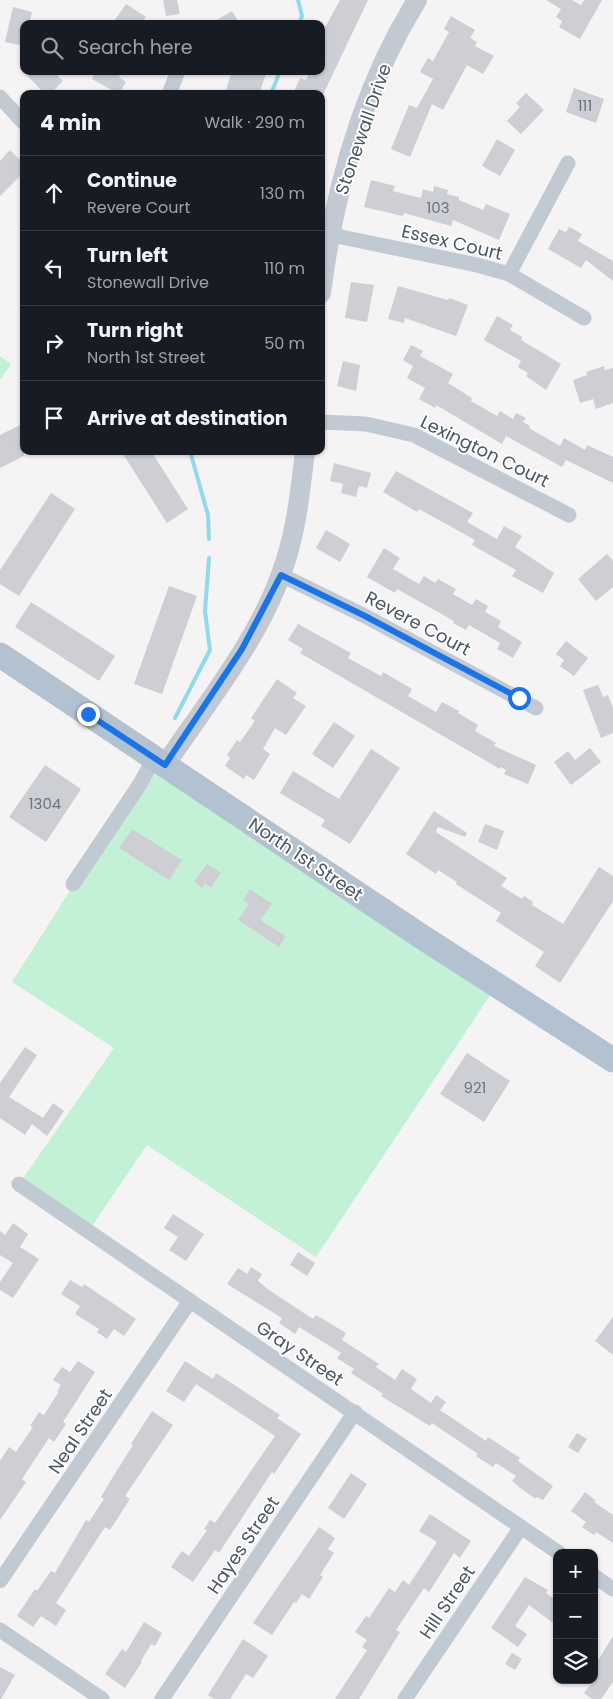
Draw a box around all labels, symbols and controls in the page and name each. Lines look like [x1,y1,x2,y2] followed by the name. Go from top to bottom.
[20,20,325,75] search box
[38,34,66,62] icon: search
[78,34,192,61] text: Search here
[329,60,397,198] street label: Stonewall Drive
[578,95,592,116] house number: 111
[40,108,101,137] text: 4 min
[204,111,305,134] text: Walk · 290 m
[87,167,177,194] text: Continue
[40,179,68,207] icon: ahead
[260,182,305,205] text: 130 m
[87,196,190,219] text: Revere Court
[426,197,450,218] house number: 103
[399,218,505,266] street label: Essex Court
[87,242,168,269] text: Turn left
[40,254,68,282] icon: left
[264,257,305,280] text: 110 m
[87,271,209,294] text: Stonewall Drive
[87,317,183,344] text: Turn right
[40,329,68,357] icon: right
[264,332,305,355] text: 50 m
[87,346,205,369] text: North 1st Street
[40,404,68,432] icon: arrive
[87,405,288,432] text: Arrive at destination
[416,409,554,493] street label: Lexington Court
[361,585,475,661] street label: Revere Court
[508,687,531,710] route start
[77,703,100,726] route end
[29,793,61,814] house number: 1304
[244,811,368,907] street label: North 1st Street
[464,1077,486,1098] house number: 921
[251,1315,349,1391] street label: Gray Street
[42,1383,118,1479] street label: Neal Street
[201,1491,285,1599] street label: Hayes Street
[553,1549,598,1684] map controls
[553,1549,598,1594] button: +
[413,1561,481,1643] street label: Hill Street
[553,1594,598,1639] button: −
[553,1639,598,1684] button: layers

